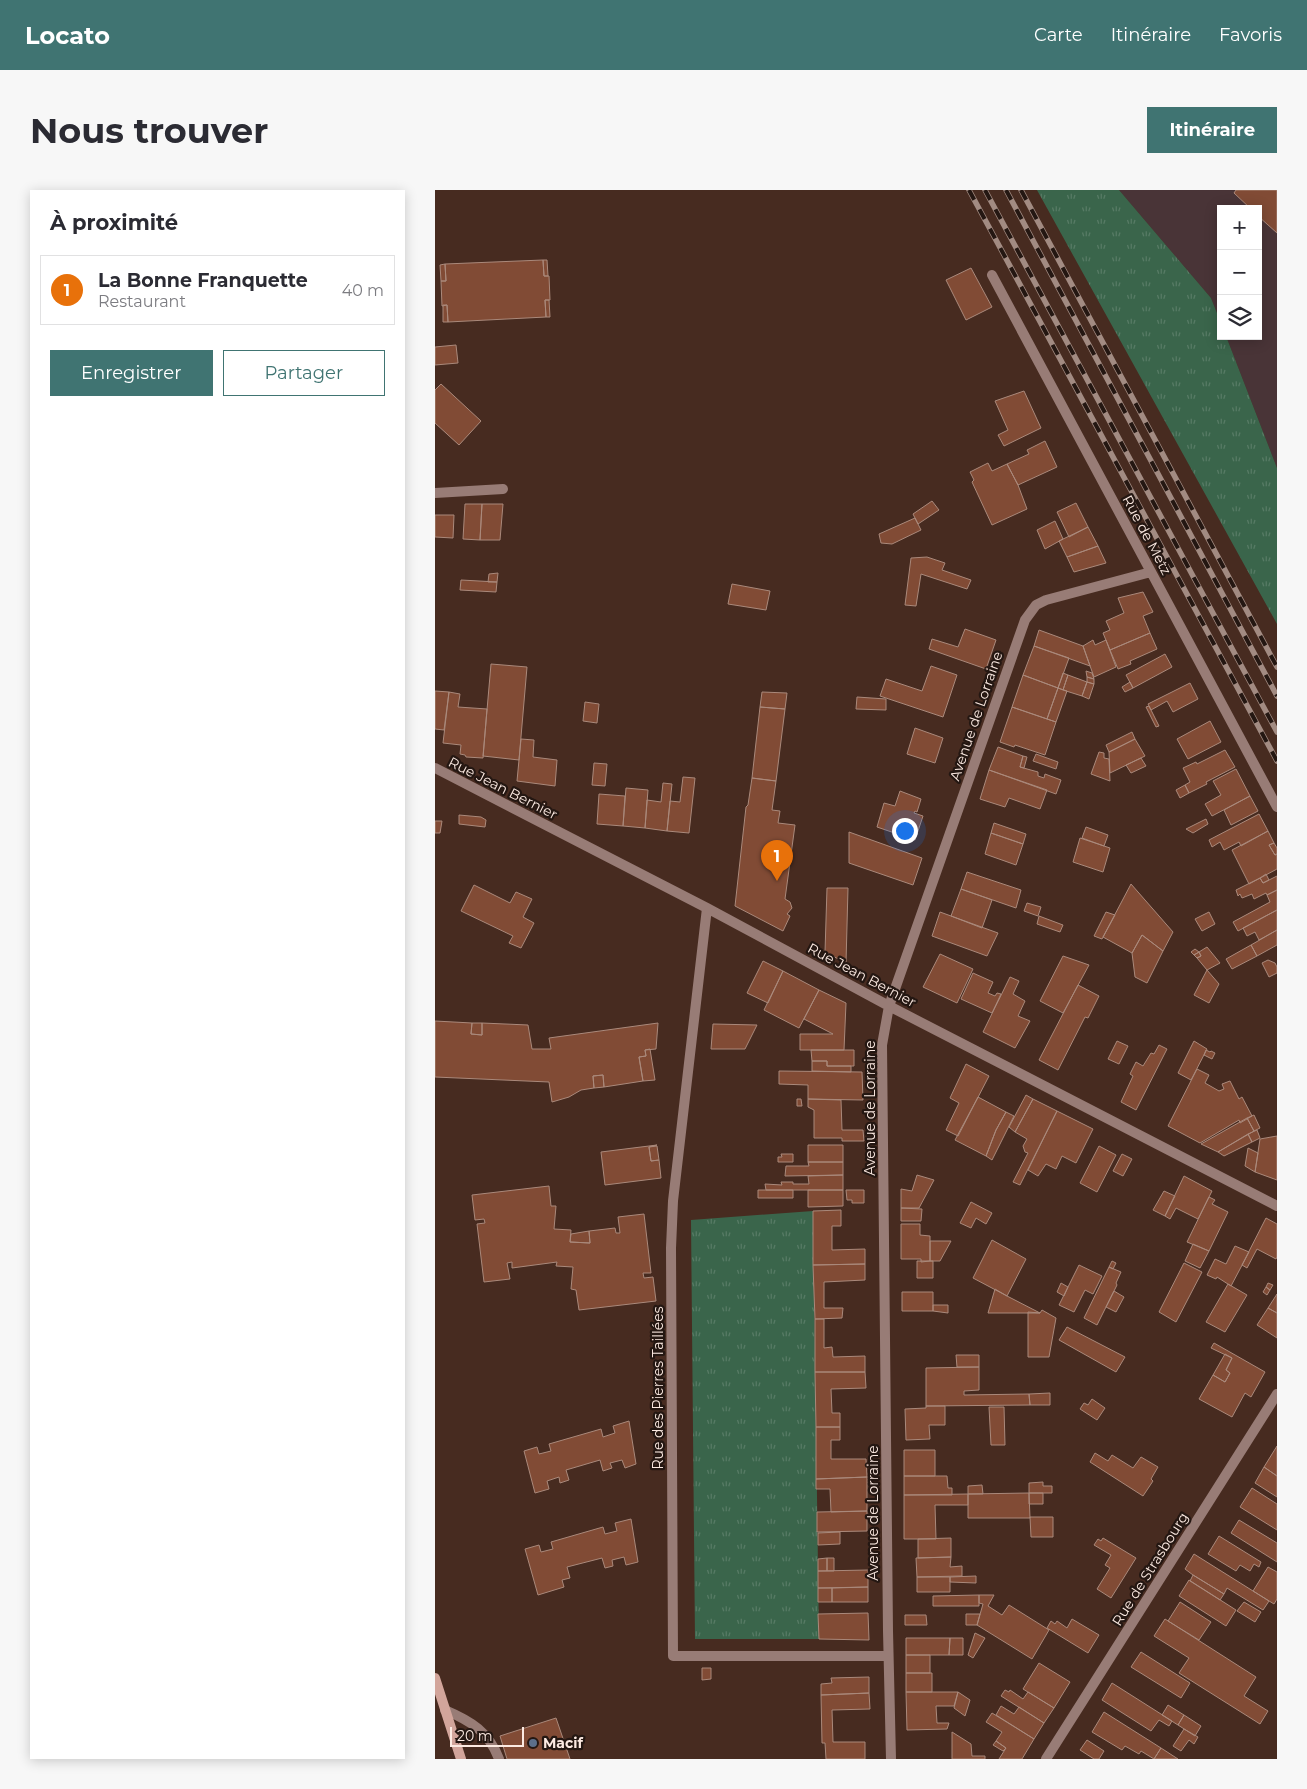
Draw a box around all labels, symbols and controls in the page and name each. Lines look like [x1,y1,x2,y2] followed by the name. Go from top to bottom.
[25,21,110,50] text: Locato
[1034,24,1083,46] text: Carte
[1111,24,1191,46] text: Itinéraire
[1219,24,1282,46] text: Favoris
[1147,107,1277,153] button: Itinéraire
[30,109,268,152] text: Nous trouver
[1217,205,1262,340] map controls
[1217,205,1262,250] button: +
[50,210,178,235] text: À proximité
[1217,250,1262,295] button: −
[98,269,308,292] text: La Bonne Franquette
[64,281,70,300] text: 1
[342,281,384,300] text: 40 m
[98,292,186,311] text: Restaurant
[1217,295,1262,340] button: layers
[50,350,213,396] button: Enregistrer
[223,350,385,396] button: Partager
[1118,492,1176,578] street label: Rue de Metz
[945,649,1007,783] street label: Avenue de Lorraine
[445,753,561,823] street label: Rue Jean Bernier
[892,818,918,844] your location
[761,840,793,881] pin: 1
[805,939,920,1011] street label: Rue Jean Bernier
[861,1040,879,1176] street label: Avenue de Lorraine
[649,1306,667,1470] street label: Rue des Pierres Taillées
[864,1445,882,1581] street label: Avenue de Lorraine
[1108,1509,1192,1629] street label: Rue de Strasbourg
[450,1724,524,1747] scale bar
[457,1727,493,1745] text: 20 m
[543,1734,584,1752] place label: Macif
[527,1737,539,1749] marker: Macif

